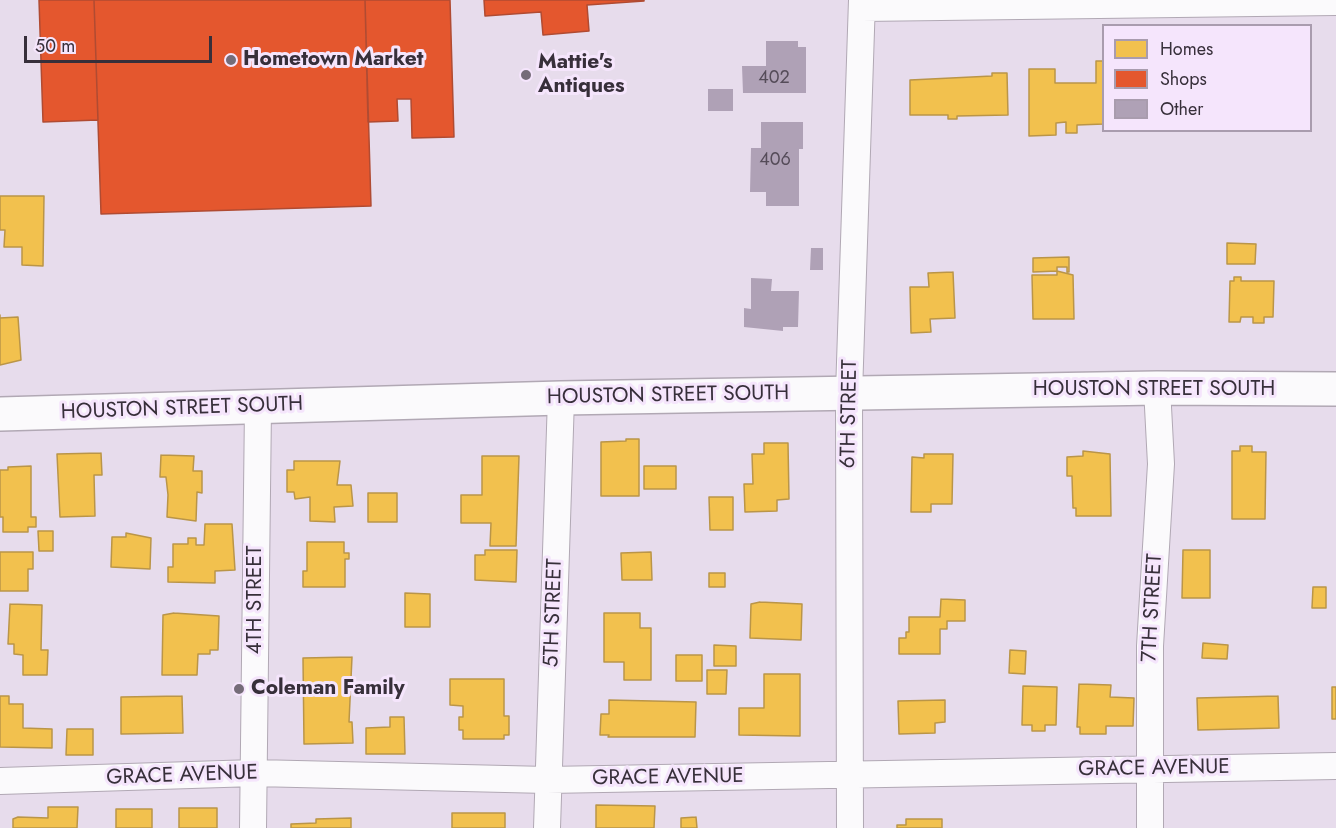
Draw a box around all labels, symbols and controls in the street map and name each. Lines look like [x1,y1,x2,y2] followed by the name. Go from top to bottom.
[27,24,214,62] scale bar
[1102,24,1312,132] legend
[35,33,75,59] text: 50 m
[1160,36,1213,62] text: Homes
[243,47,423,73] place label: Hometown Market
[538,50,625,100] place label: Mattie's Antiques
[224,53,238,67] marker: Hometown Market
[1160,66,1207,92] text: Shops
[519,68,533,82] marker: Mattie's Antiques
[758,68,790,90] house number: 402
[1160,96,1203,122] text: Other
[759,150,791,172] house number: 406
[836,359,864,469] street label: 6TH STREET
[1033,377,1275,403] street label: HOUSTON STREET SOUTH
[547,381,789,411] street label: HOUSTON STREET SOUTH
[60,392,304,426] street label: HOUSTON STREET SOUTH
[243,545,269,655] street label: 4TH STREET
[1138,553,1168,663] street label: 7TH STREET
[540,558,568,668] street label: 5TH STREET
[251,676,405,702] place label: Coleman Family
[232,682,246,696] marker: Coleman Family
[1078,755,1230,783] street label: GRACE AVENUE
[106,761,258,791] street label: GRACE AVENUE
[592,764,744,792] street label: GRACE AVENUE

